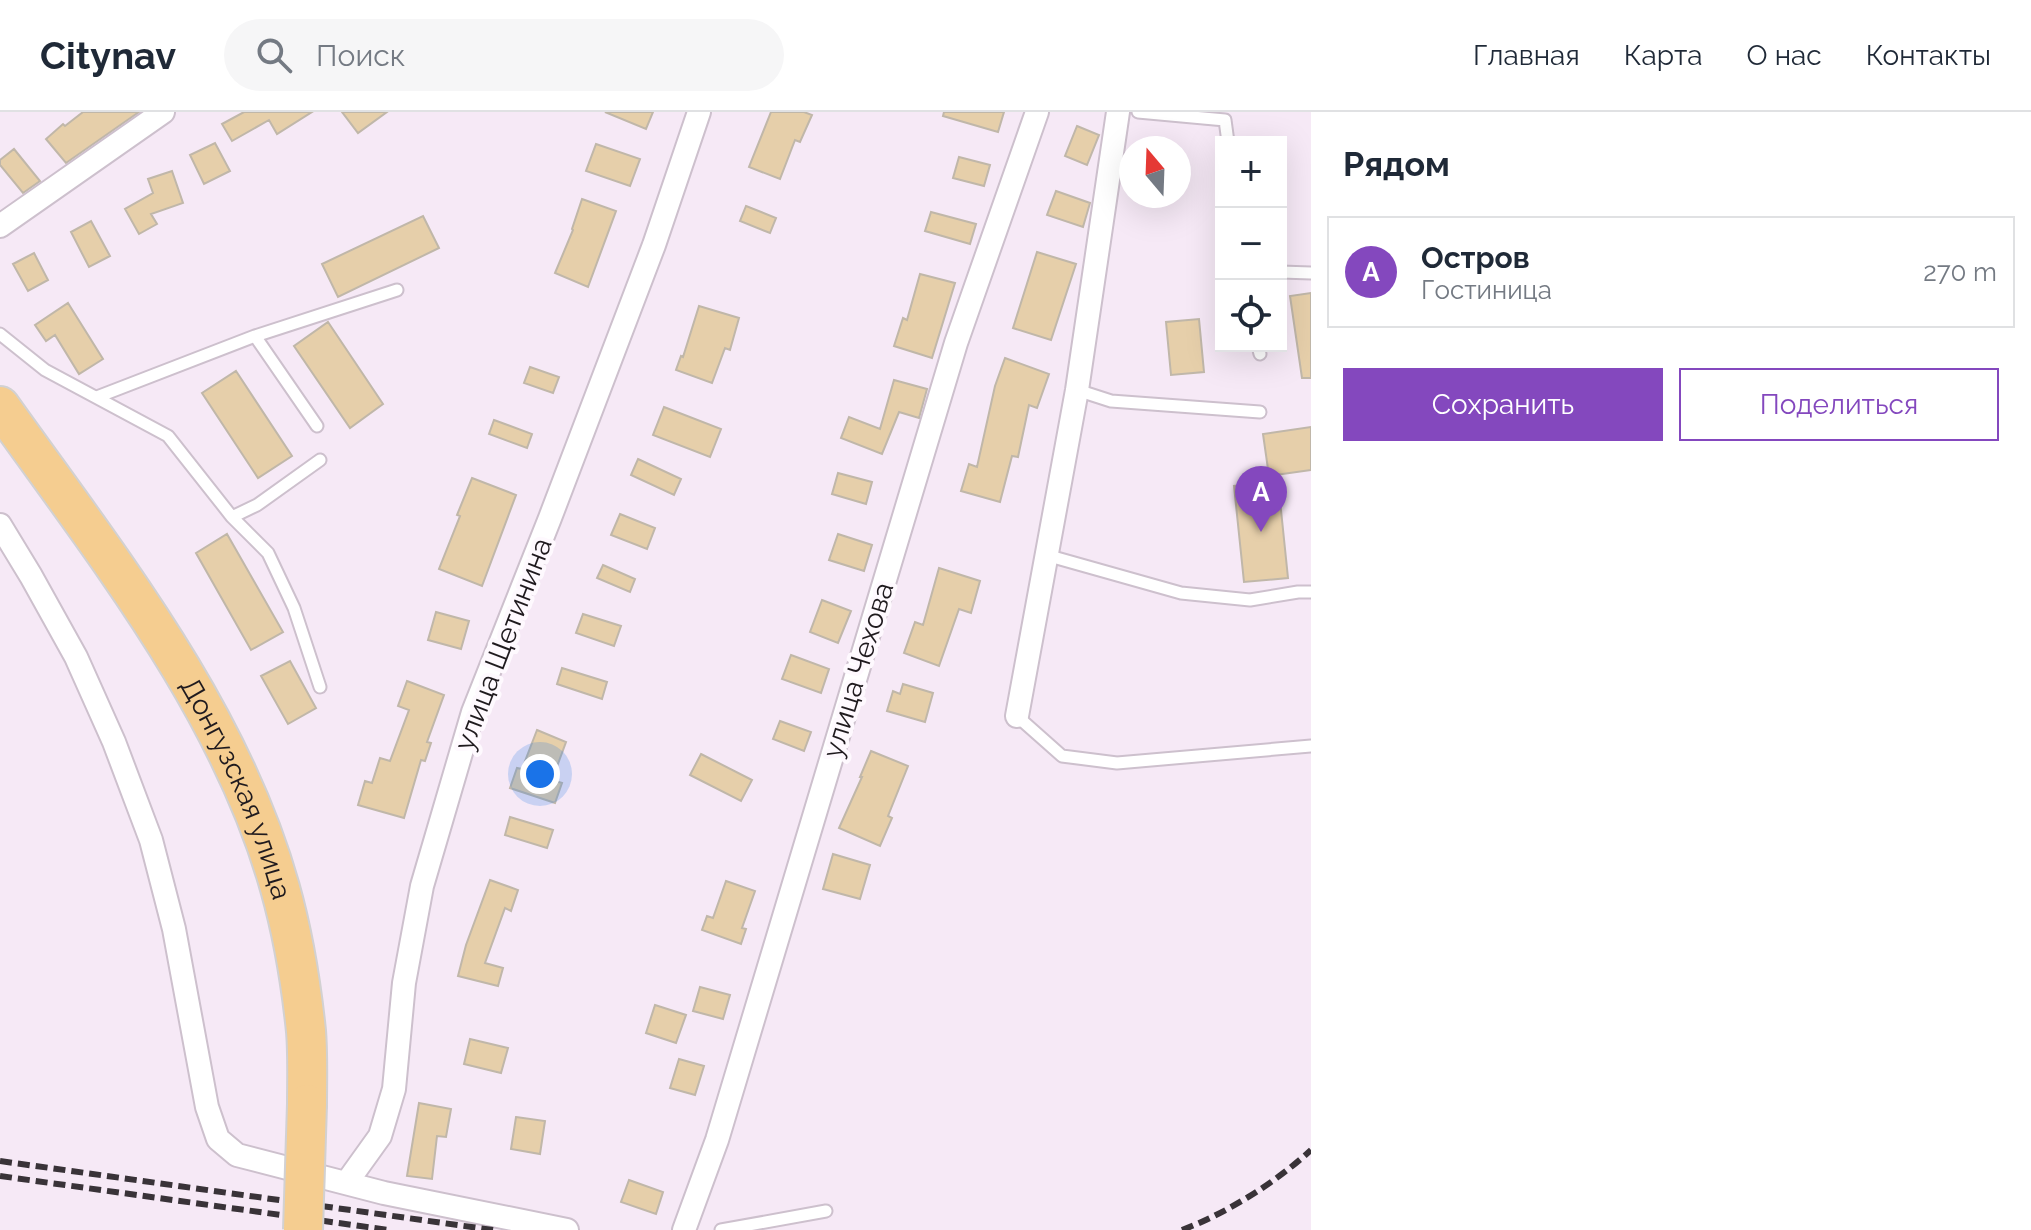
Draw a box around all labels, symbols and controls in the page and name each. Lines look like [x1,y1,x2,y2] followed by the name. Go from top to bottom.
[224,19,784,91] search box
[40,33,176,78] text: Citynav
[252,33,296,77] icon: search
[316,38,405,73] text: Поиск
[1473,39,1580,72] text: Главная
[1624,39,1703,72] text: Карта
[1747,39,1822,72] text: О нас
[1866,39,1991,72] text: Контакты
[1119,136,1191,208] north arrow
[1215,136,1287,352] map controls
[1215,136,1287,208] button: +
[1343,144,1450,184] text: Рядом
[1215,208,1287,280] button: −
[1421,240,1530,275] text: Остров
[1362,257,1380,287] text: A
[1923,257,1997,287] text: 270 m
[1421,275,1552,305] text: Гостиница
[1215,280,1287,352] button: locate
[1343,368,1663,441] button: Сохранить
[1679,368,1999,441] button: Поделиться
[1235,466,1287,532] pin: A
[447,533,559,755] street label: улица Щетинина
[816,578,900,762] street label: улица Чехова
[174,672,299,903] street label: Донгузская улица
[520,754,560,794] your location

